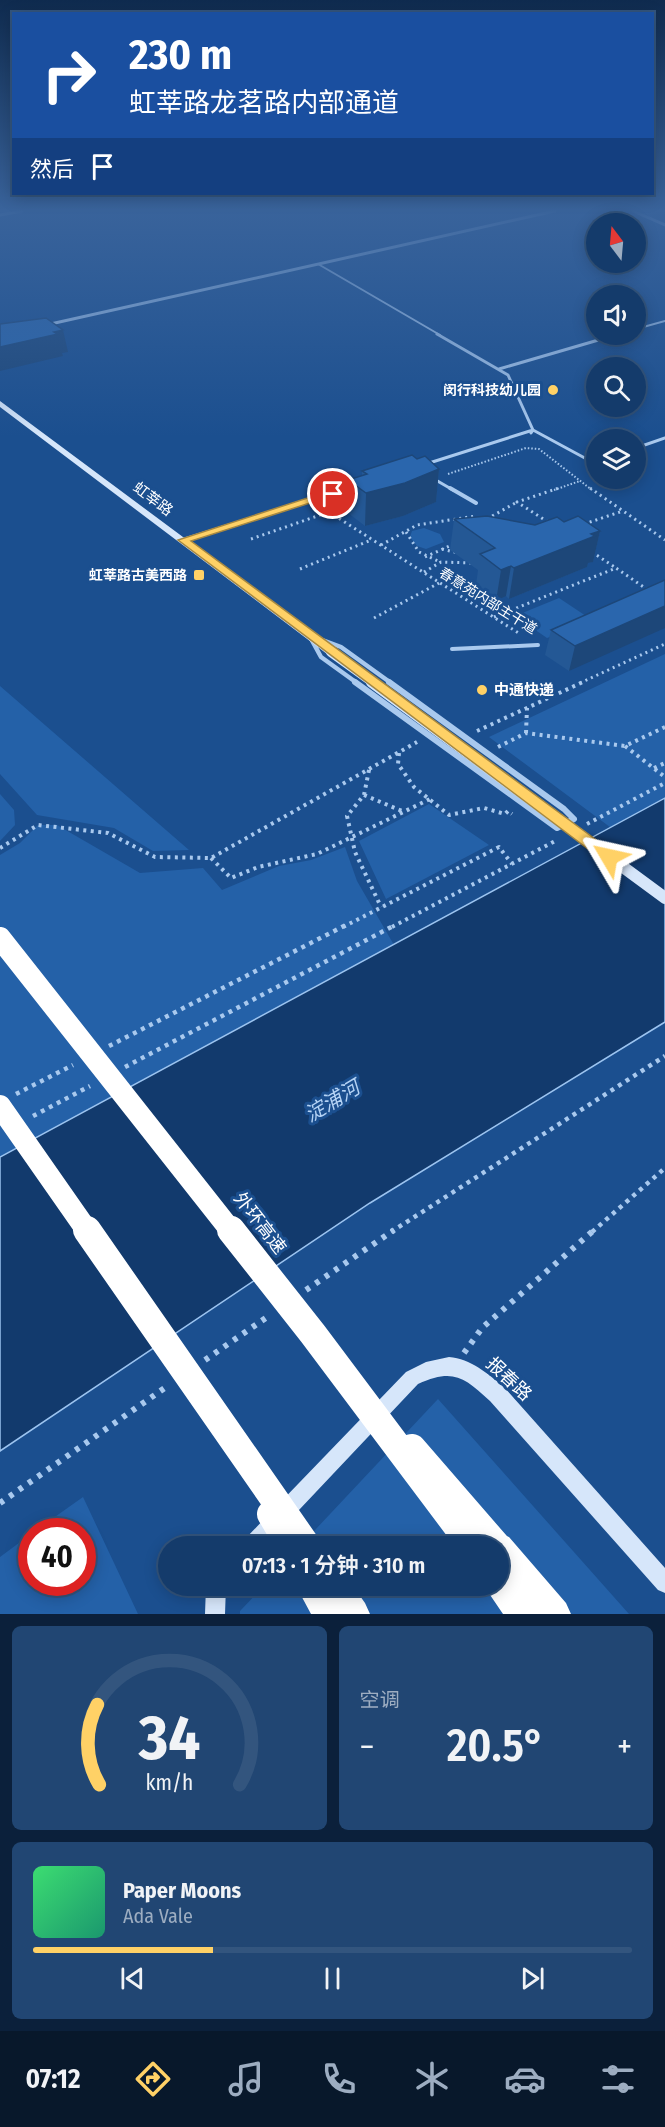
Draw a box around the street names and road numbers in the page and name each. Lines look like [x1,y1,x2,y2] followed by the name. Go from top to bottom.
[130,478,176,520] street label: 虹莘路
[436,564,540,638] street label: 春意苑内部主干道
[229,1188,291,1258] street label: 外环高速
[482,1353,536,1405] street label: 报春路

